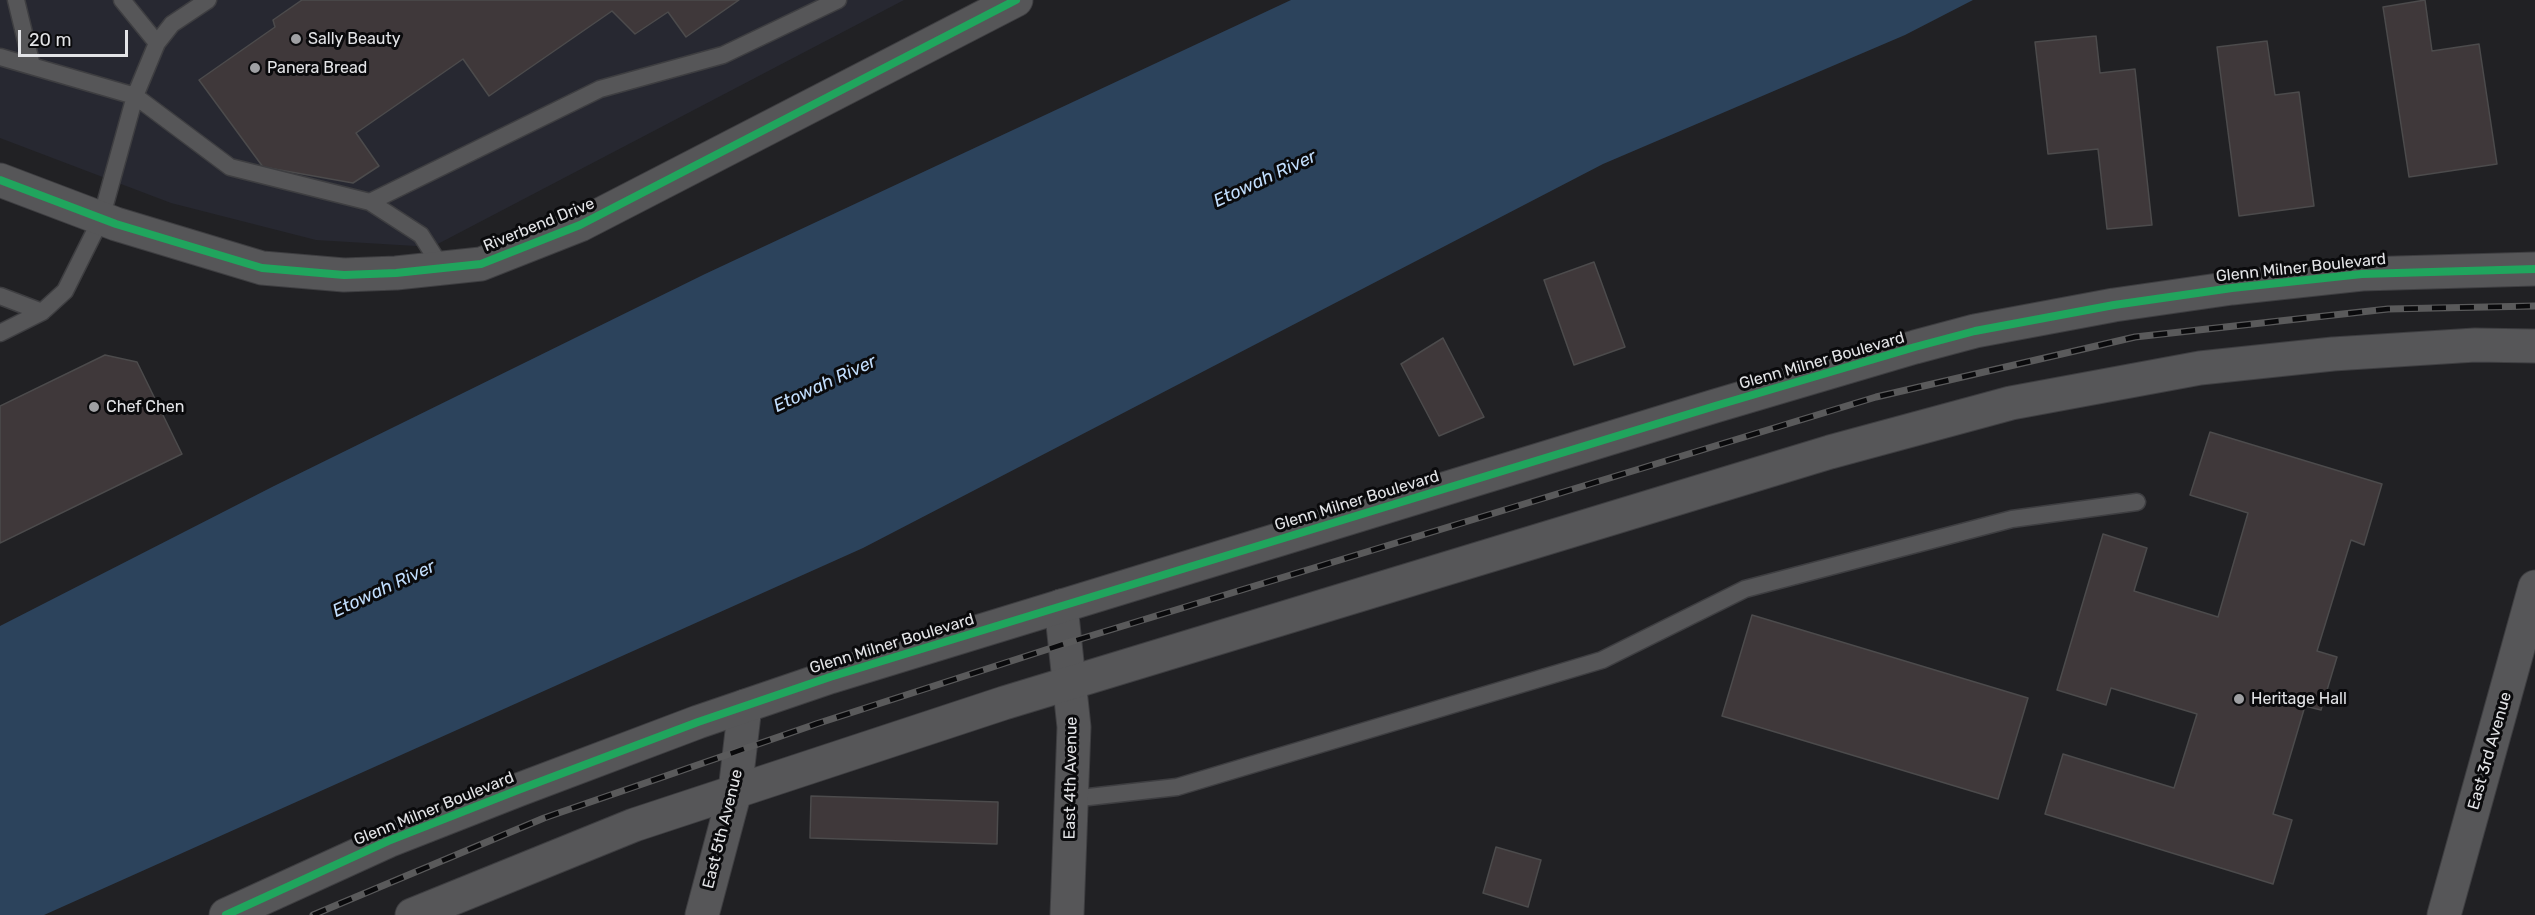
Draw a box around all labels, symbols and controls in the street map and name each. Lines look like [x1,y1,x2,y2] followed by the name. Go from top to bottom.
[21,18,130,56] scale bar
[29,29,71,51] text: 20 m
[308,29,401,49] place label: Sally Beauty
[289,32,303,46] marker: Sally Beauty
[267,58,367,78] place label: Panera Bread
[248,61,262,75] marker: Panera Bread
[1210,146,1320,212] water label: Etowah River
[481,194,597,256] street label: Riverbend Drive
[2215,250,2387,286] street label: Glenn Milner Boulevard
[1737,328,1907,394] street label: Glenn Milner Boulevard
[770,351,880,417] water label: Etowah River
[106,397,184,417] place label: Chef Chen
[87,400,101,414] marker: Chef Chen
[1272,467,1442,535] street label: Glenn Milner Boulevard
[329,556,439,622] water label: Etowah River
[807,610,977,678] street label: Glenn Milner Boulevard
[2251,689,2347,709] place label: Heritage Hall
[2464,690,2516,812] street label: East 3rd Avenue
[2232,692,2246,706] marker: Heritage Hall
[1060,716,1082,840] street label: East 4th Avenue
[699,767,747,891] street label: East 5th Avenue
[351,768,517,850] street label: Glenn Milner Boulevard

